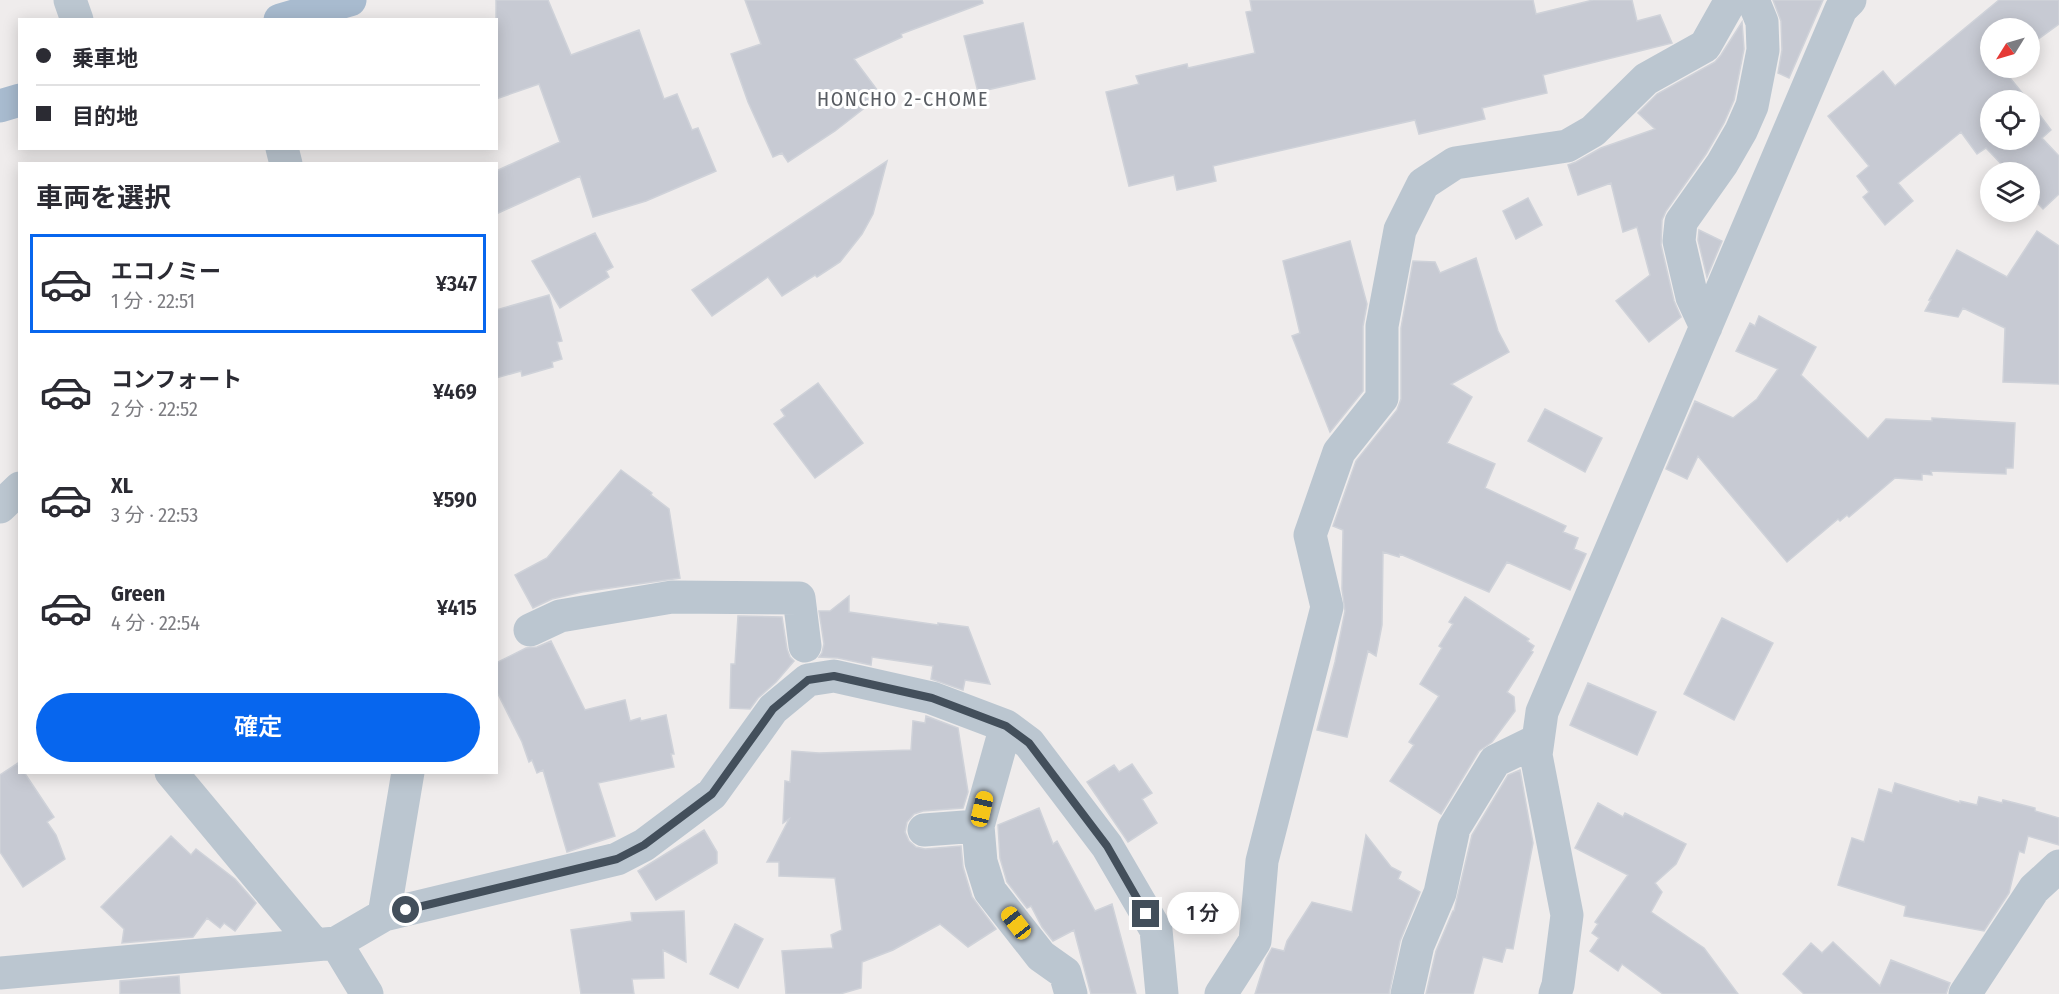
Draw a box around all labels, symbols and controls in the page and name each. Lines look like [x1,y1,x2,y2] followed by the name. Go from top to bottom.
[1980,18,2040,78] north arrow
[1980,18,2040,222] map controls
[72,45,138,72] text: 乗車地
[817,87,989,111] district label: HONCHO 2-CHOME
[1980,90,2040,150] button: locate
[72,103,138,130] text: 目的地
[1980,162,2040,222] button: layers
[36,182,171,214] text: 車両を選択
[39,257,93,311] icon: car
[111,258,221,285] text: エコノミー
[436,270,477,297] text: ¥347
[111,289,195,313] text: 1 分 · 22:51
[39,365,93,419] icon: car
[111,366,242,393] text: コンフォート
[433,378,477,405] text: ¥469
[111,397,198,421] text: 2 分 · 22:52
[111,472,133,499] text: XL
[39,473,93,527] icon: car
[433,486,477,513] text: ¥590
[111,503,198,527] text: 3 分 · 22:53
[111,580,165,607] text: Green
[39,581,93,635] icon: car
[437,594,477,621] text: ¥415
[111,611,200,635] text: 4 分 · 22:54
[36,693,480,762] button: 確定
[969,789,995,829] car
[1167,893,1239,935] callout: 1 分
[392,896,419,923] route start
[1132,900,1159,927] route end
[1187,901,1219,925] text: 1 分
[998,903,1034,943] car

